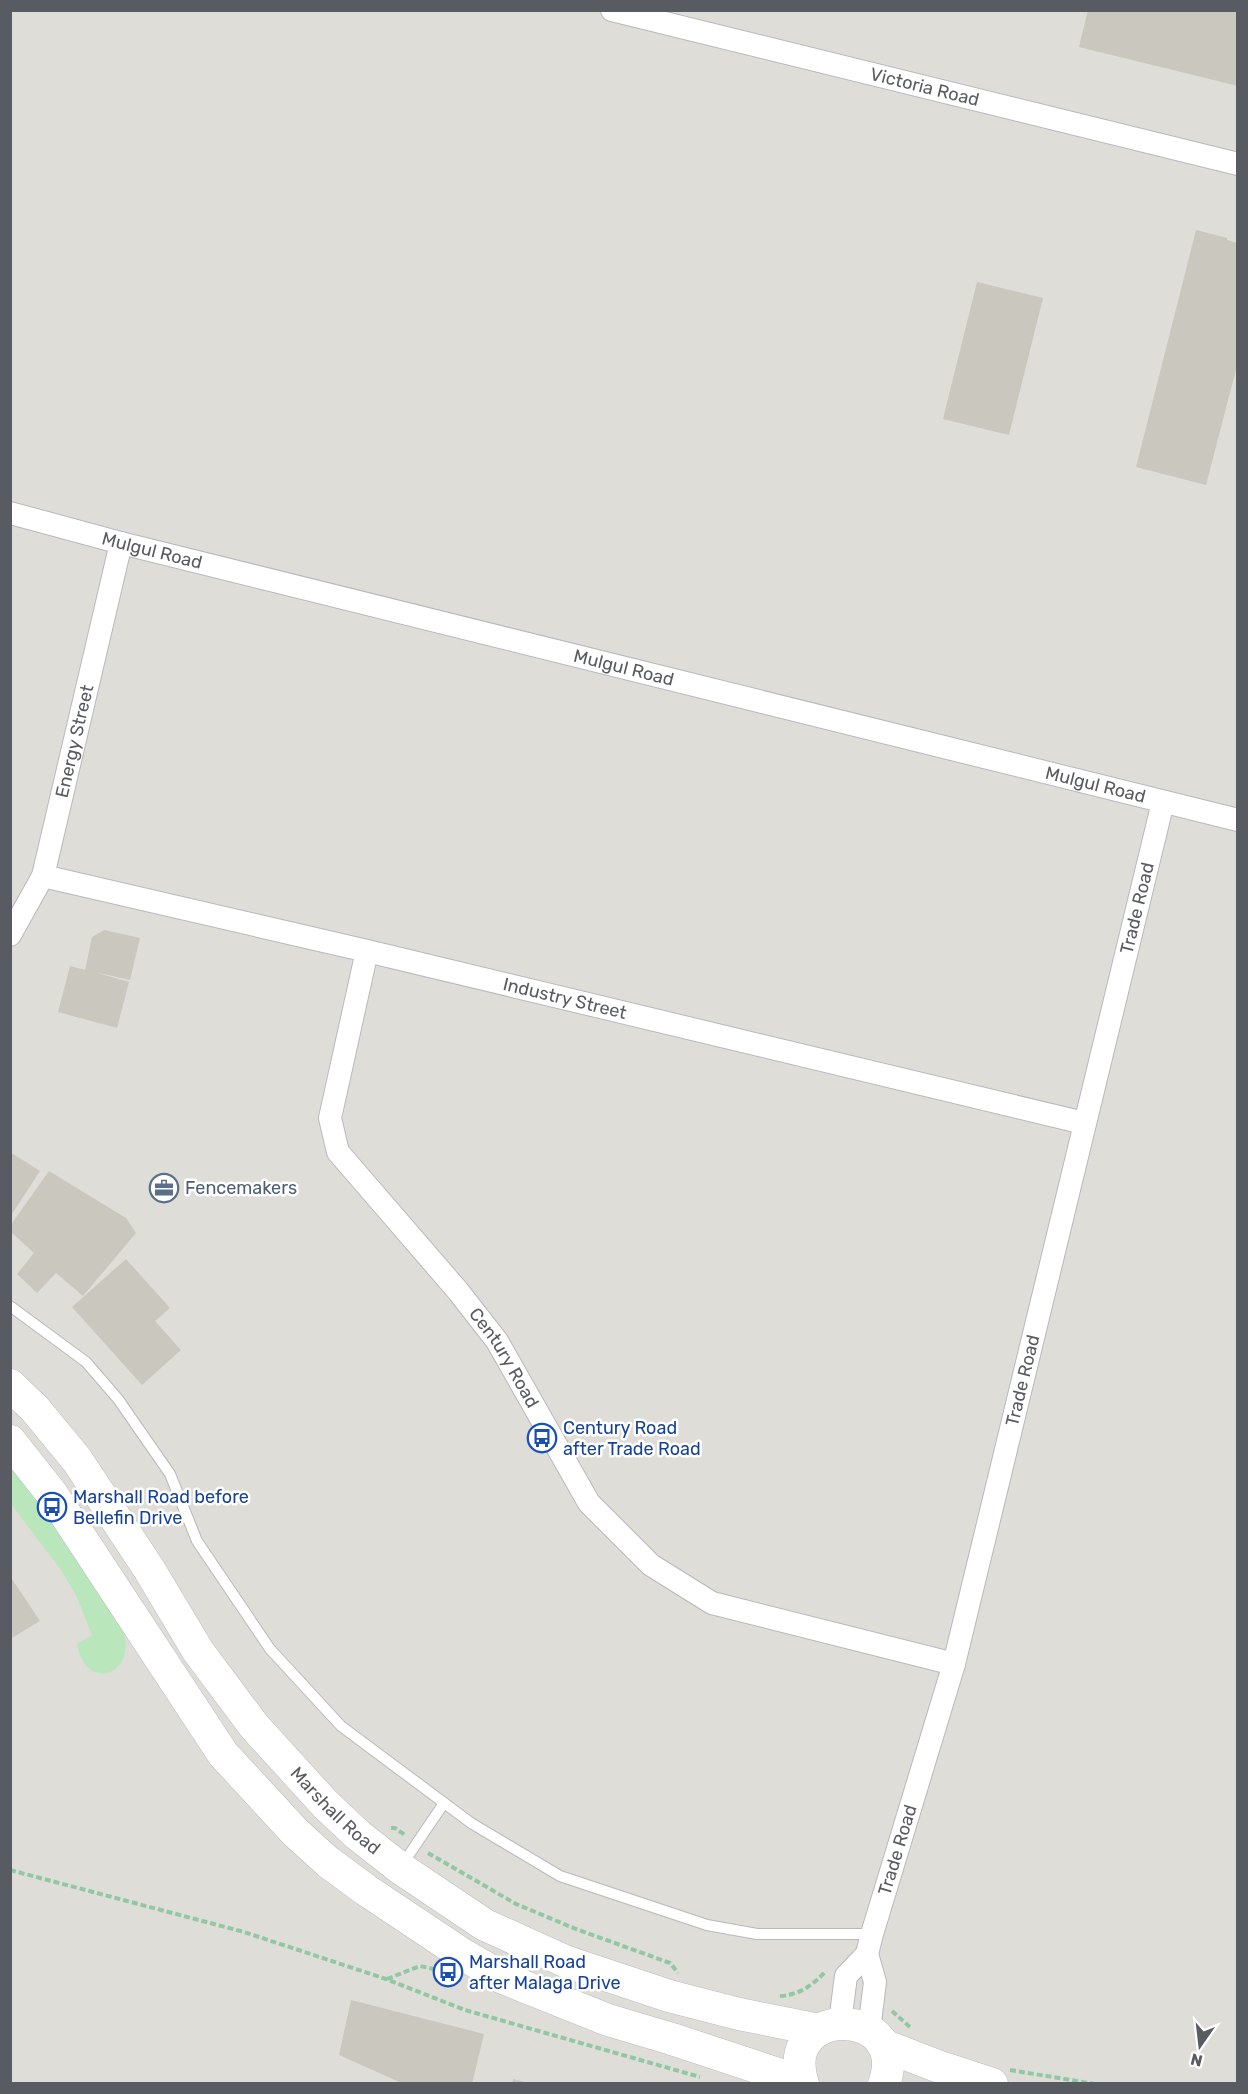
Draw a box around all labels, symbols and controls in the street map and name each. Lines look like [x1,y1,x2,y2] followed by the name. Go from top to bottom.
[868,63,982,111] street label: Victoria Road
[100,527,205,574] street label: Mulgul Road
[571,645,676,691] street label: Mulgul Road
[51,683,98,800] street label: Energy Street
[1043,762,1148,808] street label: Mulgul Road
[1116,860,1159,956] street label: Trade Road
[501,973,629,1024] street label: Industry Street
[148,1172,180,1204] office icon: Fencemakers
[185,1177,297,1199] place label: Fencemakers
[464,1303,544,1412] street label: Century Road
[1001,1332,1044,1429] street label: Trade Road
[563,1417,701,1460] place label: Century Road after Trade Road
[526,1422,558,1454] bus stop icon: Century Road after Trade Road
[73,1486,249,1529] place label: Marshall Road before Bellefin Drive
[36,1491,68,1523] bus stop icon: Marshall Road before Bellefin Drive
[286,1762,385,1859] street label: Marshall Road
[873,1802,922,1898] street label: Trade Road
[469,1951,621,1994] place label: Marshall Road after Malaga Drive
[432,1956,464,1988] bus stop icon: Marshall Road after Malaga Drive
[1170,2016,1230,2076] north arrow
[1189,2049,1204,2071] text: N

